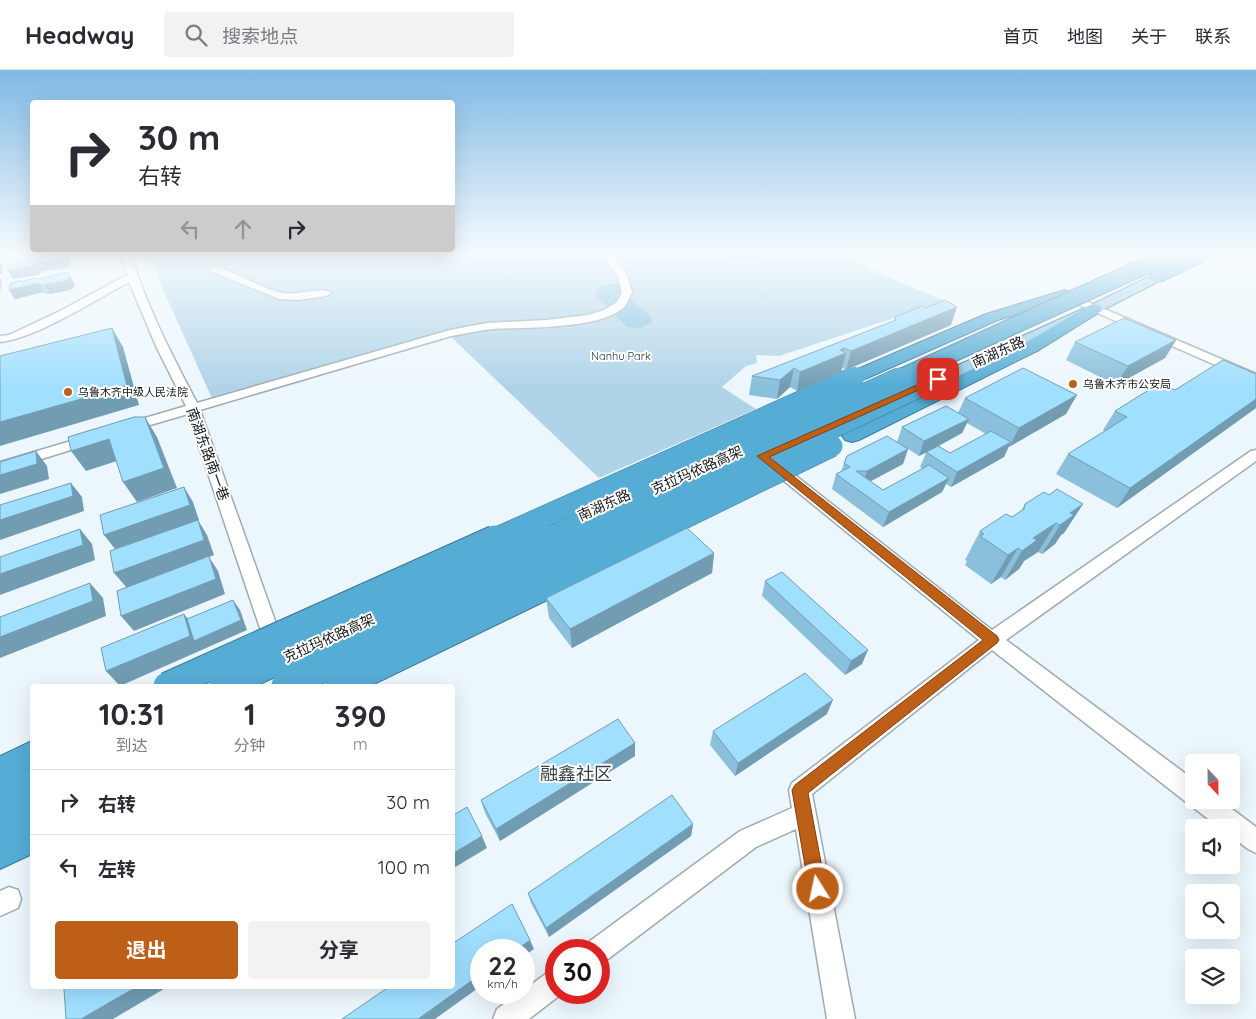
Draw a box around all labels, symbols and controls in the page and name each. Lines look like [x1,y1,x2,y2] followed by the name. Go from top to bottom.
[164,12,514,57] search box
[25,20,134,50] text: Headway
[182,21,210,49] icon: search
[222,24,298,48] text: 搜索地点
[1003,25,1039,48] text: 首页
[1067,25,1103,48] text: 地图
[1131,25,1167,48] text: 关于
[1195,25,1231,48] text: 联系
[138,115,220,159] text: 30 m
[55,120,120,185] icon: right
[138,162,182,190] text: 右转
[176,215,204,243] icon: left
[229,215,257,243] icon: ahead
[282,215,310,243] icon: right
[969,332,1027,372] street label: 南湖东路
[591,349,651,363] park label: Nanhu Park
[917,358,959,400] pin
[924,365,952,393] icon: arrive
[1083,377,1171,391] place label: 乌鲁木齐市公安局
[1067,378,1079,390] marker: 乌鲁木齐市公安局
[78,385,188,399] place label: 乌鲁木齐中级人民法院
[62,386,74,398] marker: 乌鲁木齐中级人民法院
[183,405,233,503] street label: 南湖东路南一巷
[649,442,745,498] street label: 克拉玛依路高架
[575,485,633,525] street label: 南湖东路
[281,610,377,666] street label: 克拉玛依路高架
[99,695,165,733] text: 10:31
[244,695,256,733] text: 1
[335,697,386,735] text: 390
[353,734,368,754] text: m
[116,735,148,755] text: 到达
[234,735,266,755] text: 分钟
[1185,754,1240,809] north arrow
[1185,754,1240,1004] map controls
[540,762,612,785] district label: 融鑫社区
[55,788,83,816] icon: right
[386,790,430,814] text: 30 m
[98,792,136,816] text: 右转
[1185,819,1240,874] button: sound
[55,853,83,881] icon: left
[378,855,430,879] text: 100 m
[98,857,136,881] text: 左转
[791,862,843,914] position arrow
[1185,884,1240,939] button: search
[55,921,238,979] button: 退出
[248,921,430,979] button: 分享
[545,939,610,1004] speed limit sign: 30
[1185,949,1240,1004] button: layers
[488,950,517,981] text: 22
[487,976,518,991] text: km/h

